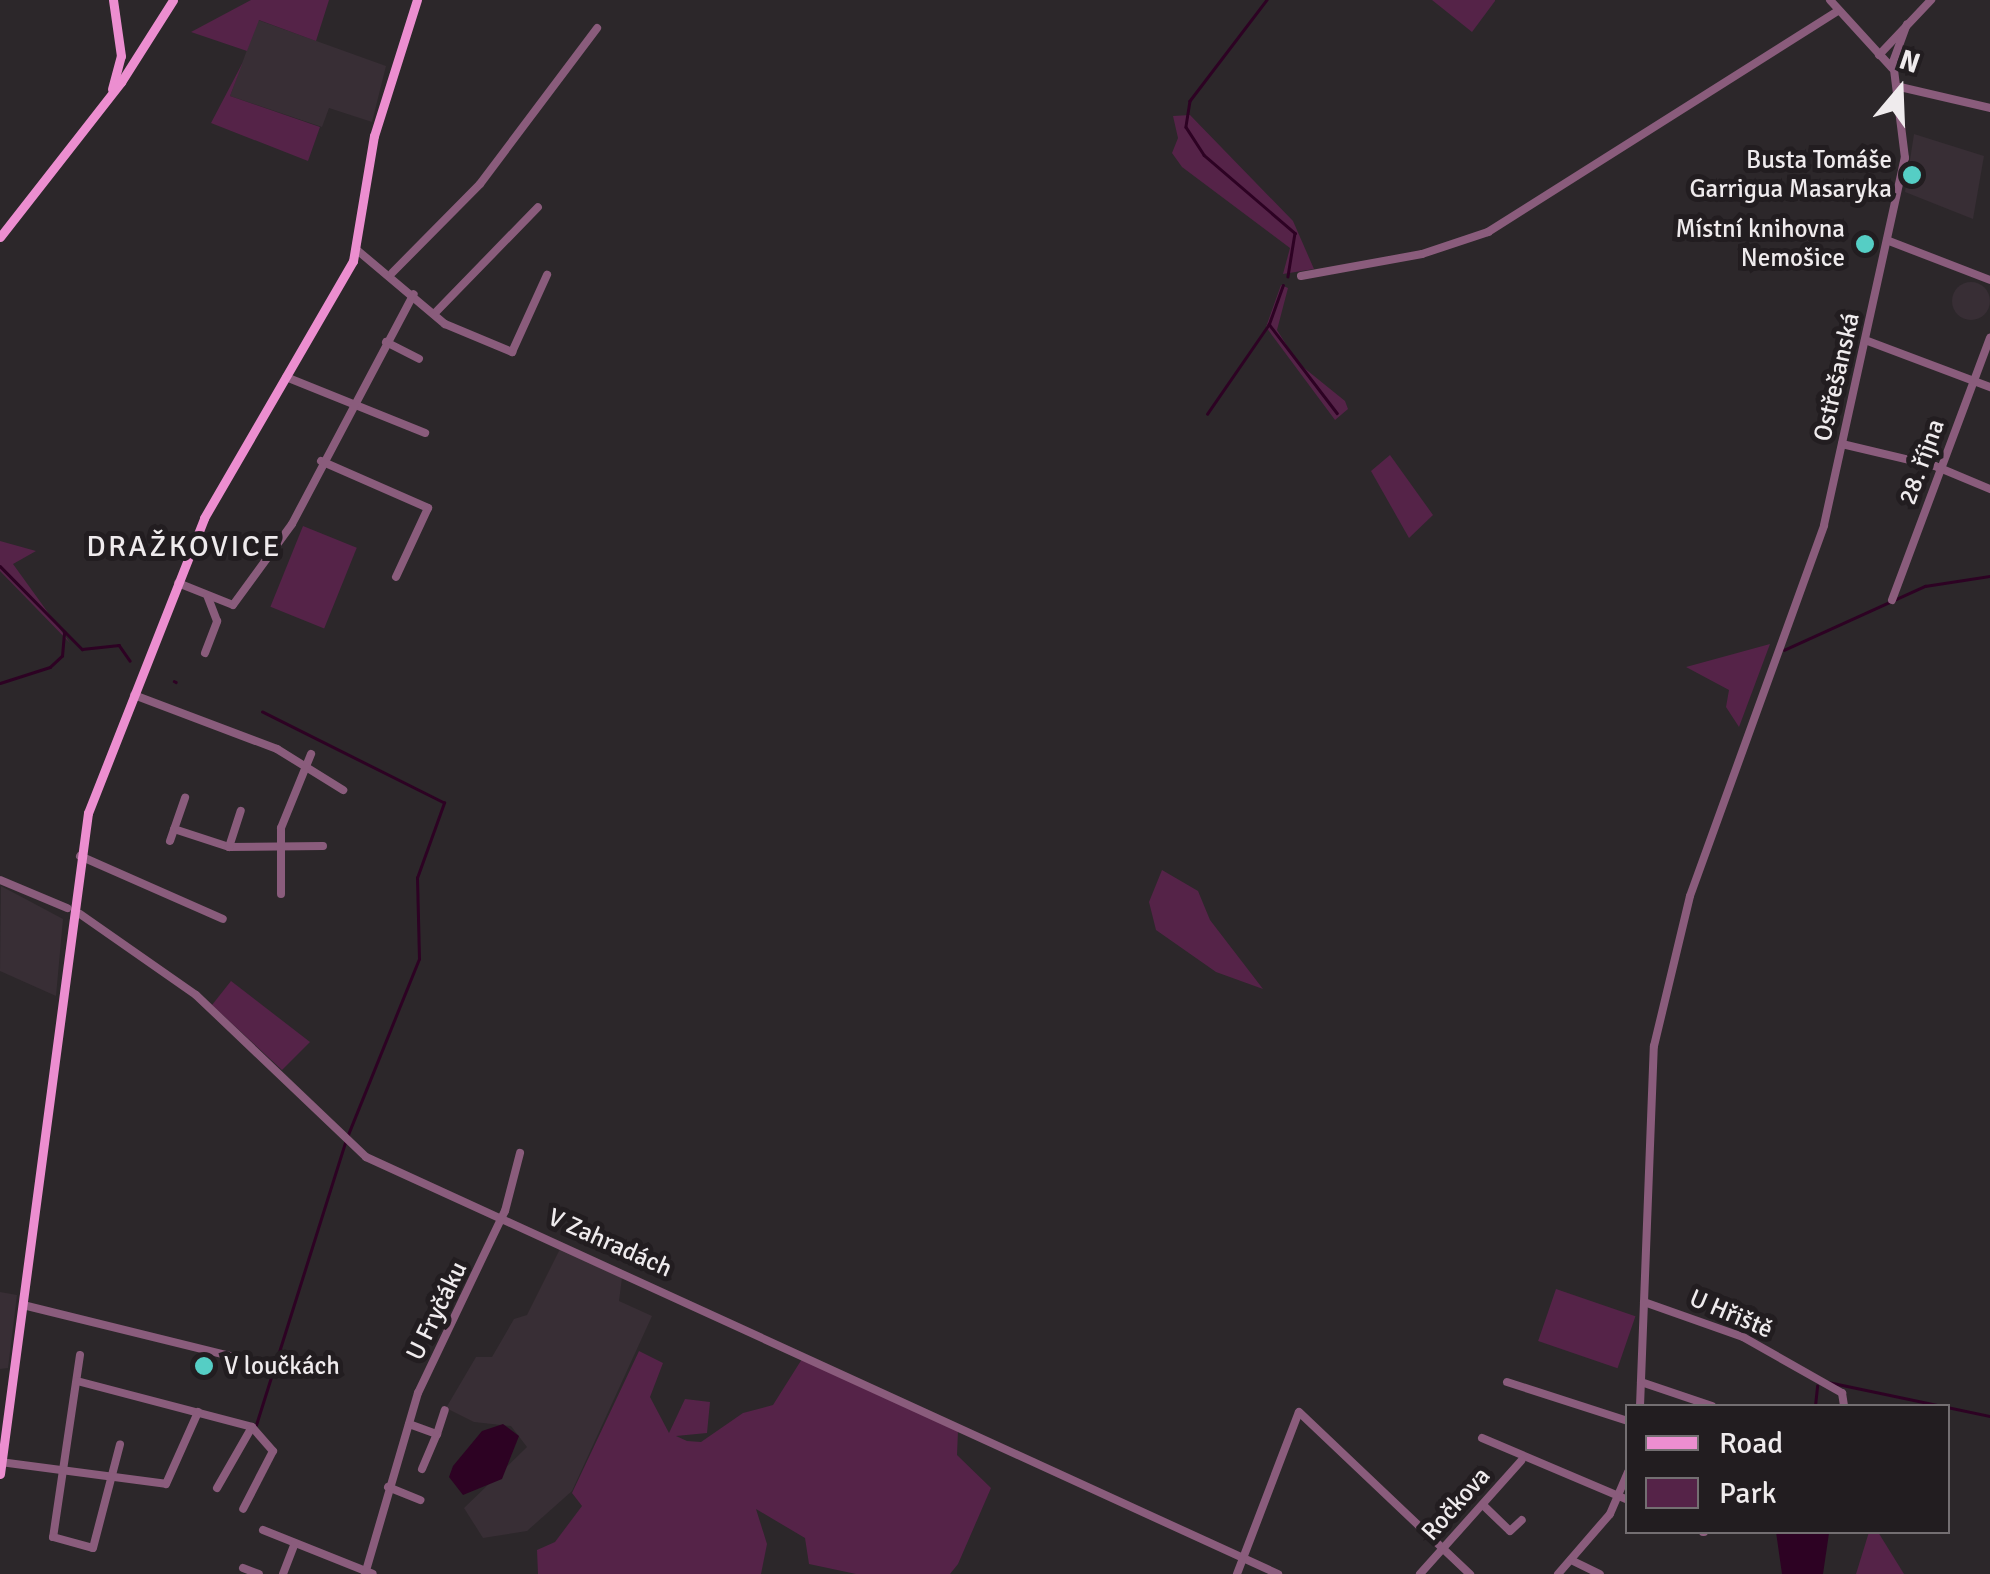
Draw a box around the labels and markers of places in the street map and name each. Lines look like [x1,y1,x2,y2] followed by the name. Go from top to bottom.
[1689,146,1892,205] place label: Busta Tomáše Garrigua Masaryka
[1901,164,1923,186] marker: Busta Tomáše Garrigua Masaryka
[1675,215,1845,274] place label: Místní knihovna Nemošice
[1854,233,1876,255] marker: Místní knihovna Nemošice
[224,1351,340,1381] place label: V loučkách
[193,1355,215,1377] marker: V loučkách

